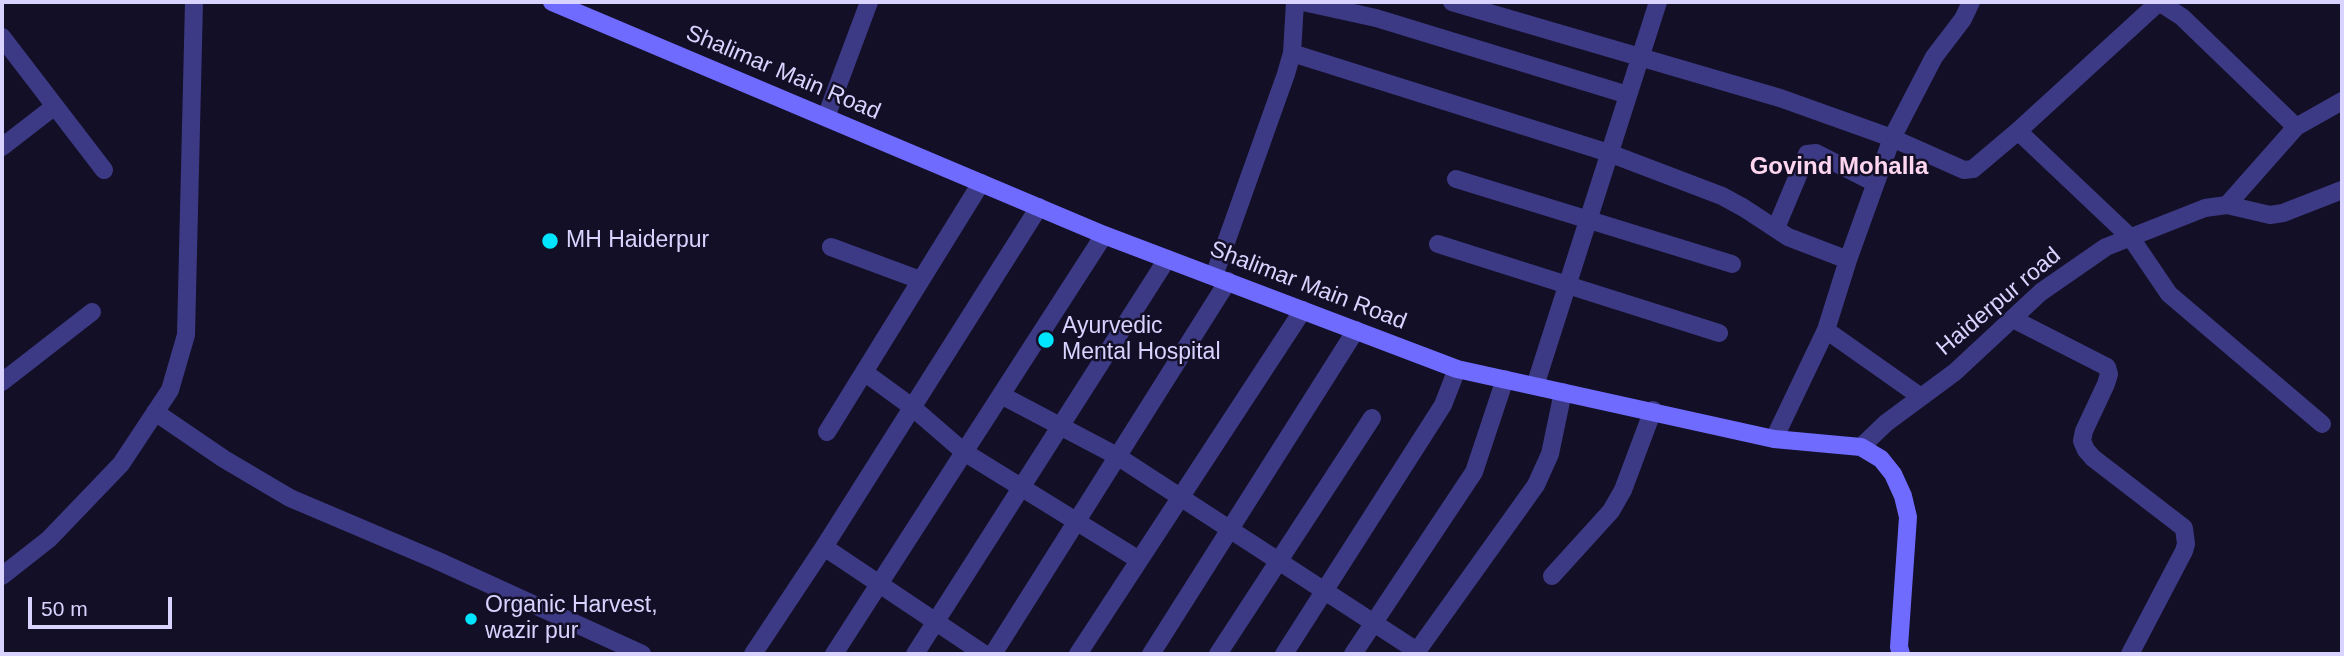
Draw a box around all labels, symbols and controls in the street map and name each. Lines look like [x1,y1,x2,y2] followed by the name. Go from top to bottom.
[682,20,884,126] street label: Shalimar Main Road
[1750,153,1928,181] district label: Govind Mohalla
[566,227,709,255] place label: MH Haiderpur
[540,231,560,251] marker: MH Haiderpur
[1206,236,1410,336] street label: Shalimar Main Road
[1931,242,2067,362] street label: Haiderpur road
[1062,313,1221,367] place label: Ayurvedic Mental Hospital
[1036,330,1056,350] marker: Ayurvedic Mental Hospital
[32,582,175,626] scale bar
[485,592,658,646] place label: Organic Harvest, wazir pur
[41,597,88,620] text: 50 m
[463,611,479,627] marker: Organic Harvest, wazir pur

